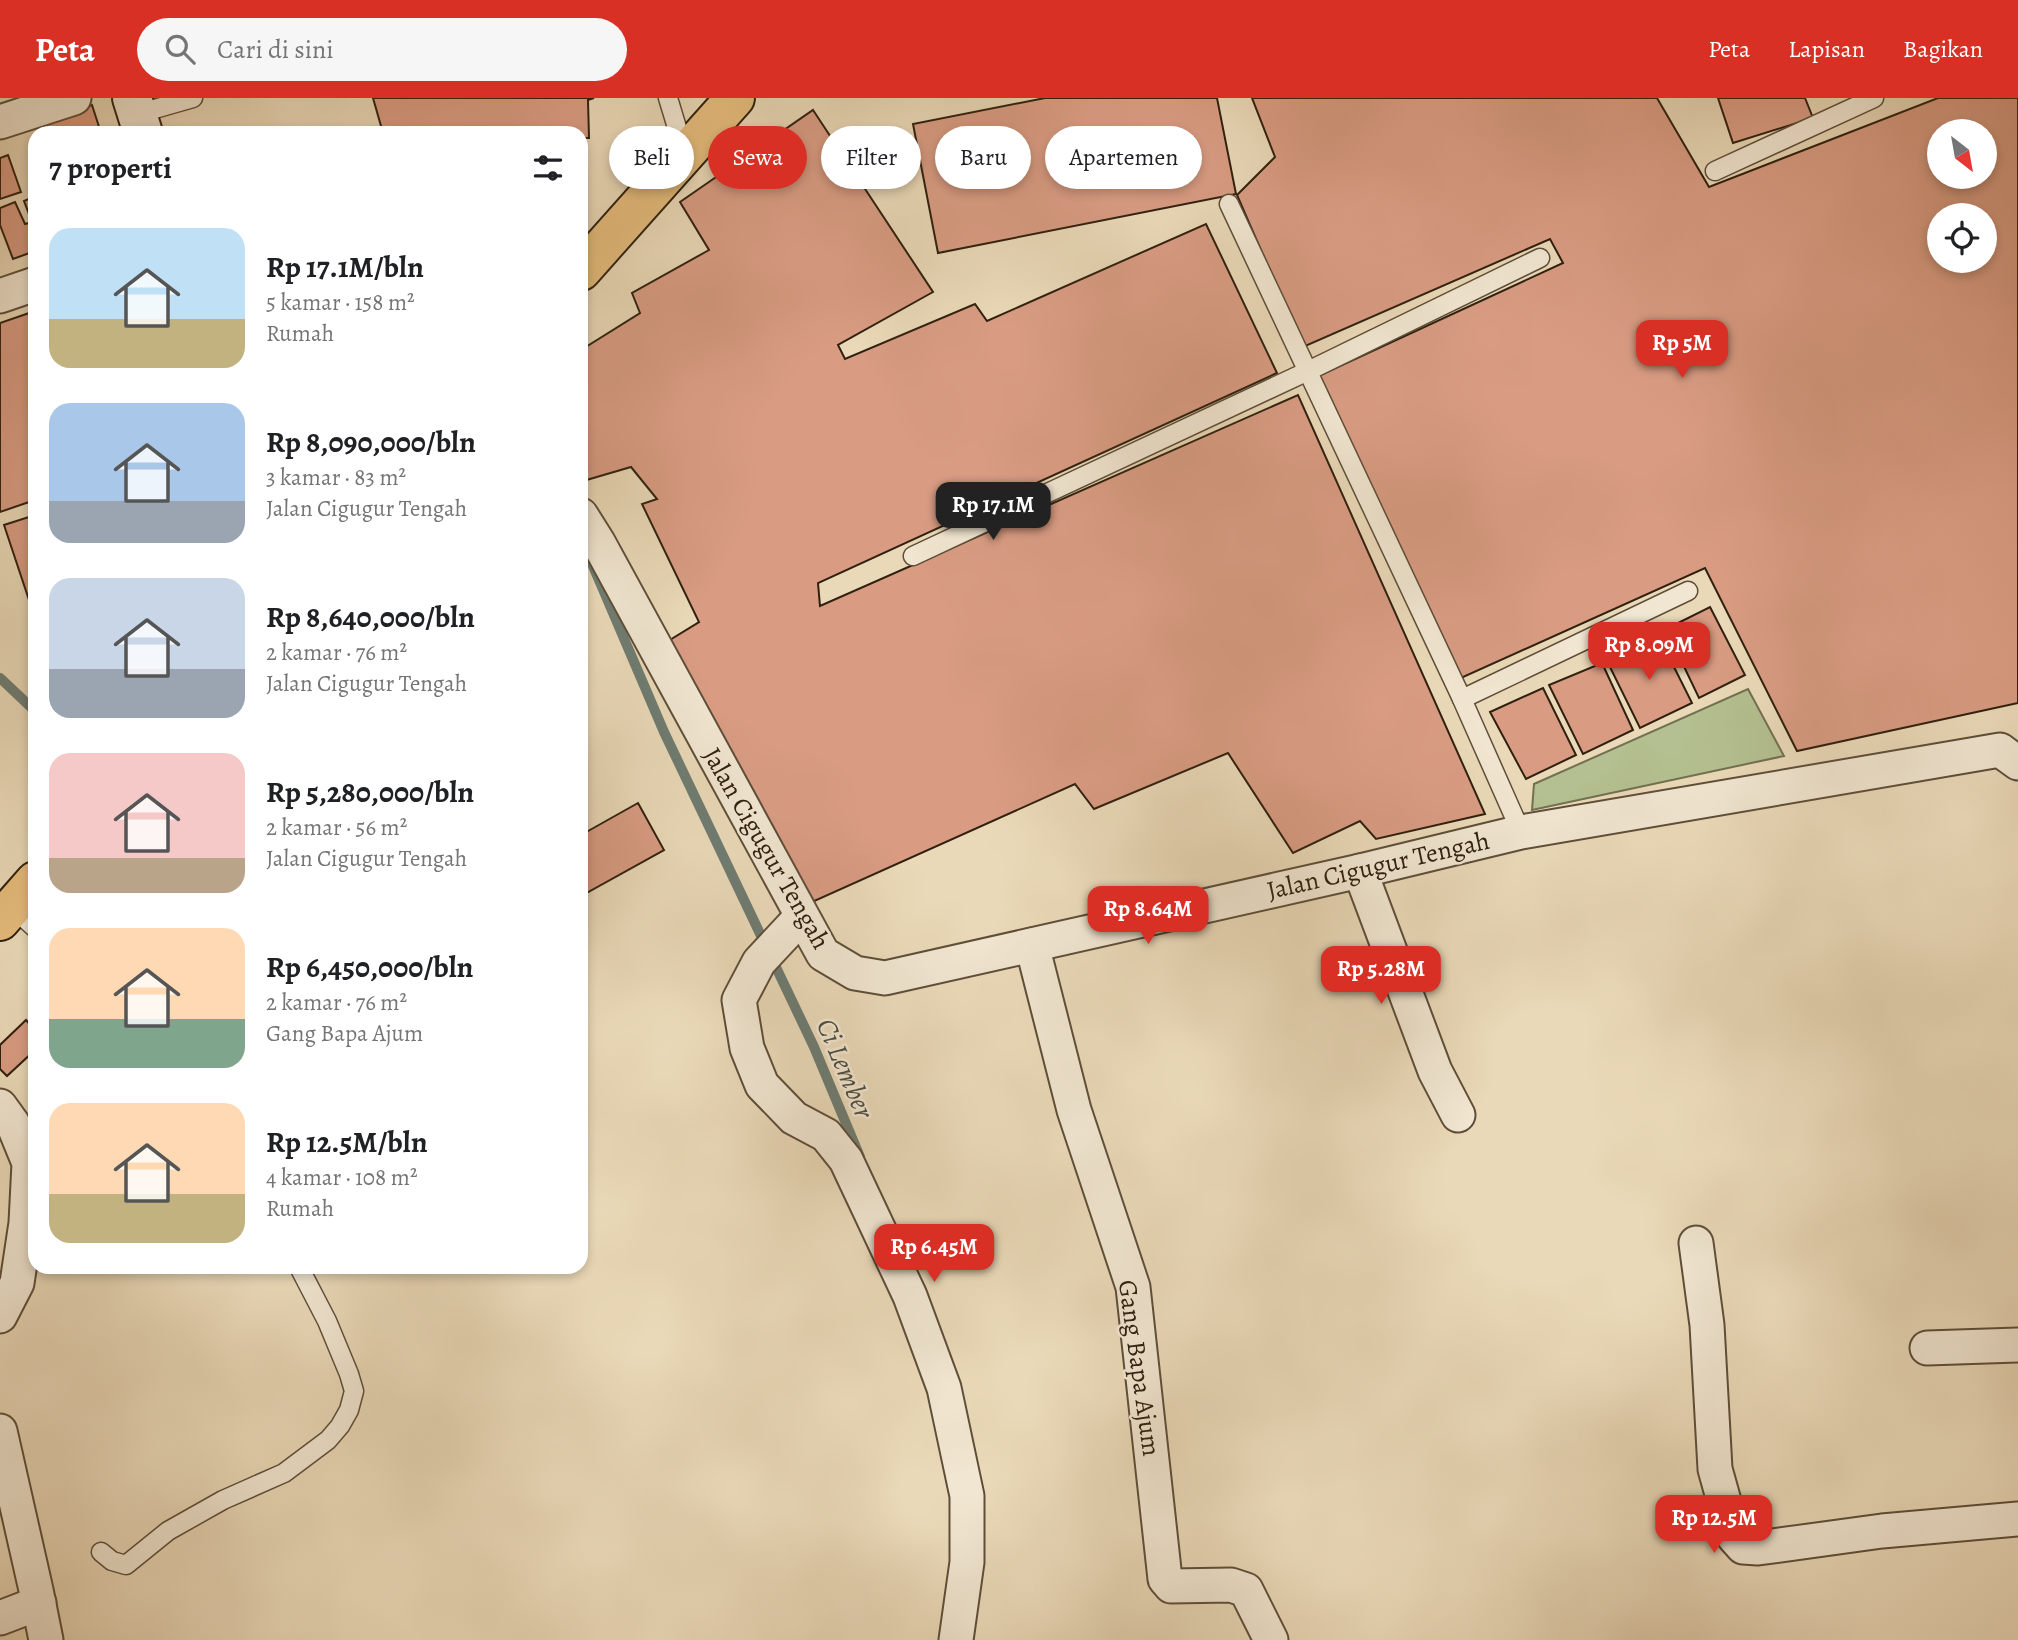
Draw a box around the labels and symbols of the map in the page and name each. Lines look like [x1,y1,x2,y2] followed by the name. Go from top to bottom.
[1927,119,1997,189] north arrow
[1633,320,1731,380] pin: Rp 5M
[921,482,1065,542] pin: Rp 17.1M
[1577,622,1721,682] pin: Rp 8.09M
[695,741,839,956] street label: Jalan Cigugur Tengah
[1263,823,1493,908] street label: Jalan Cigugur Tengah
[1076,886,1220,946] pin: Rp 8.64M
[1309,946,1453,1006] pin: Rp 5.28M
[807,1013,884,1125] water label: Ci Lember
[862,1224,1006,1284] pin: Rp 6.45M
[1110,1278,1169,1458] street label: Gang Bapa Ajum
[1642,1496,1786,1555] pin: Rp 12.5M

